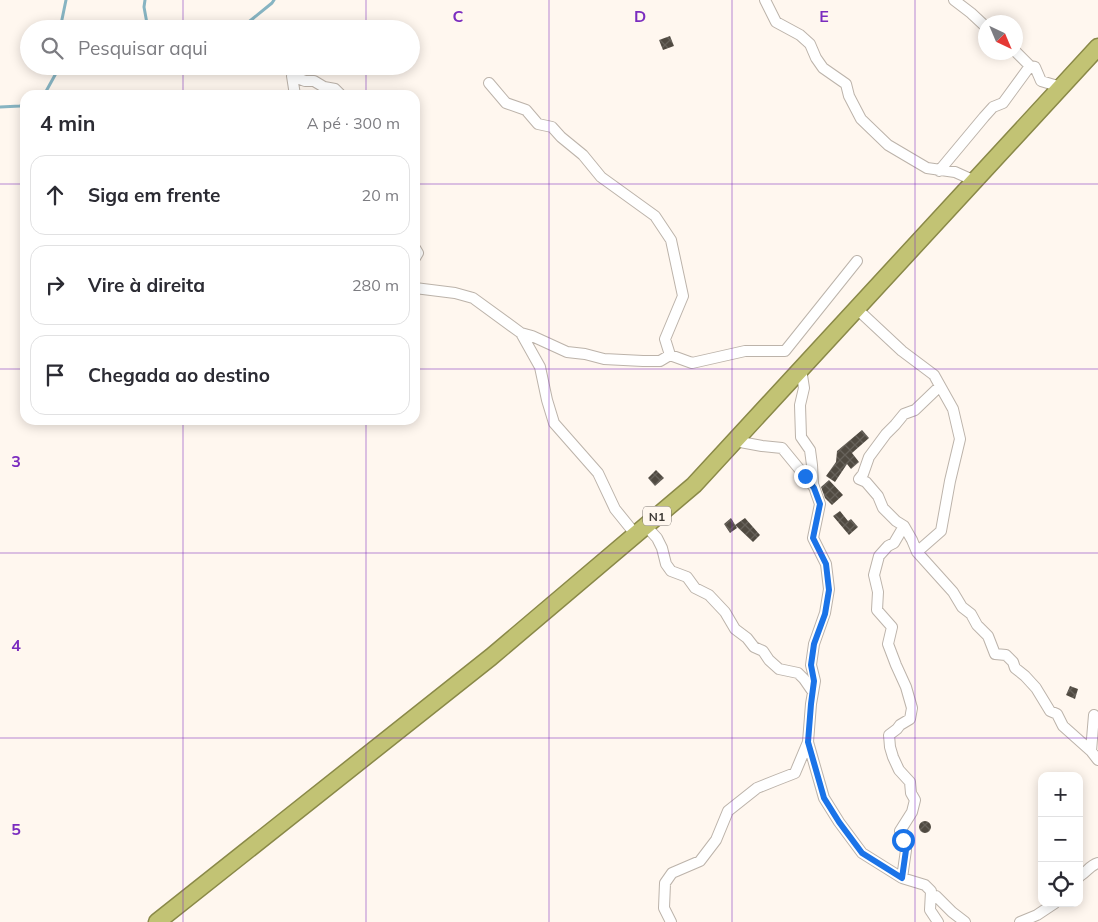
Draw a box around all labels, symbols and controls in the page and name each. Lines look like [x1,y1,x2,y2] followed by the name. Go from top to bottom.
[453,6,464,26] text: C
[634,6,646,26] text: D
[819,6,829,26] text: E
[978,15,1023,60] north arrow
[20,20,420,75] search box
[38,34,66,62] icon: search
[78,36,208,60] text: Pesquisar aqui
[40,110,95,136] text: 4 min
[307,113,400,133] text: A pé · 300 m
[41,181,69,209] icon: ahead
[88,183,220,207] text: Siga em frente
[362,185,399,205] text: 20 m
[41,271,69,299] icon: right
[88,273,205,297] text: Vire à direita
[352,275,399,295] text: 280 m
[41,361,69,389] icon: arrive
[88,363,270,387] text: Chegada ao destino
[11,451,21,471] text: 3
[794,465,817,488] route end
[643,506,671,526] road number: N1
[11,635,21,655] text: 4
[1038,772,1083,907] map controls
[1038,772,1083,817] button: +
[1038,817,1083,862] button: −
[11,819,21,839] text: 5
[892,829,915,852] route start
[1038,862,1083,907] button: locate

